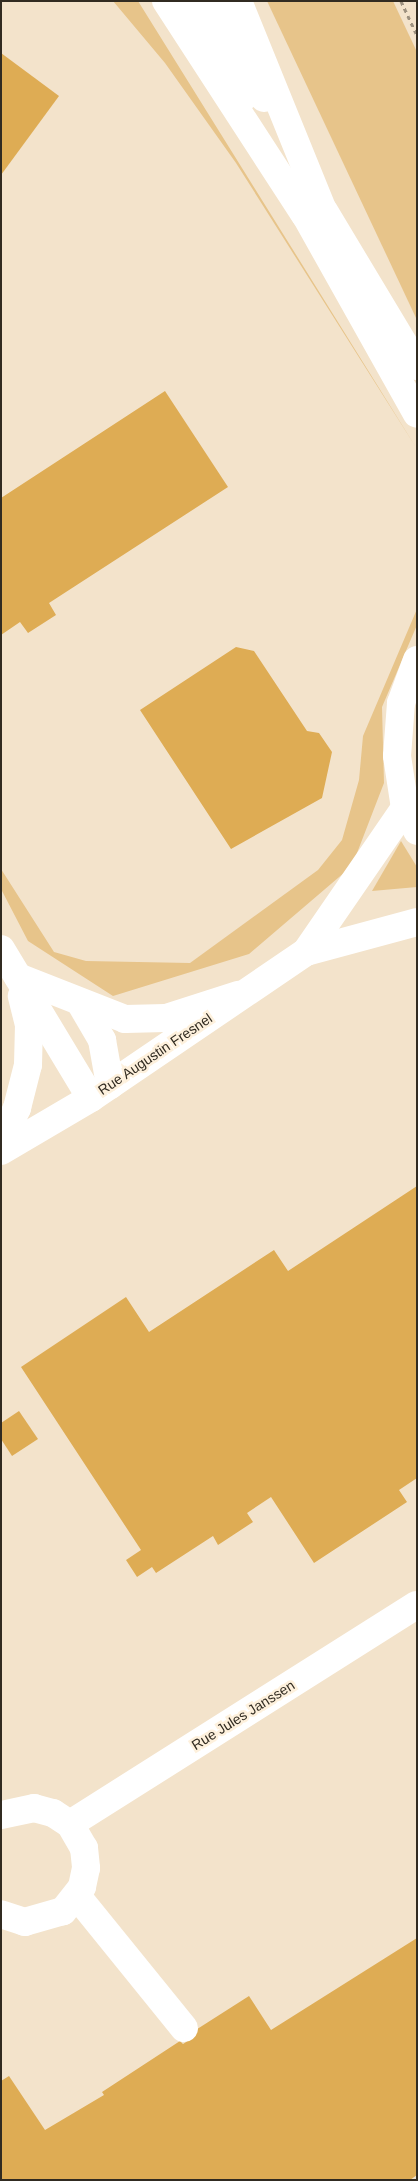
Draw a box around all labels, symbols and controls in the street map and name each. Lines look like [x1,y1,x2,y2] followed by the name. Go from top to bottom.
[94,1009,216,1099] street label: Rue Augustin Fresnel
[188,1677,298,1753] street label: Rue Jules Janssen

